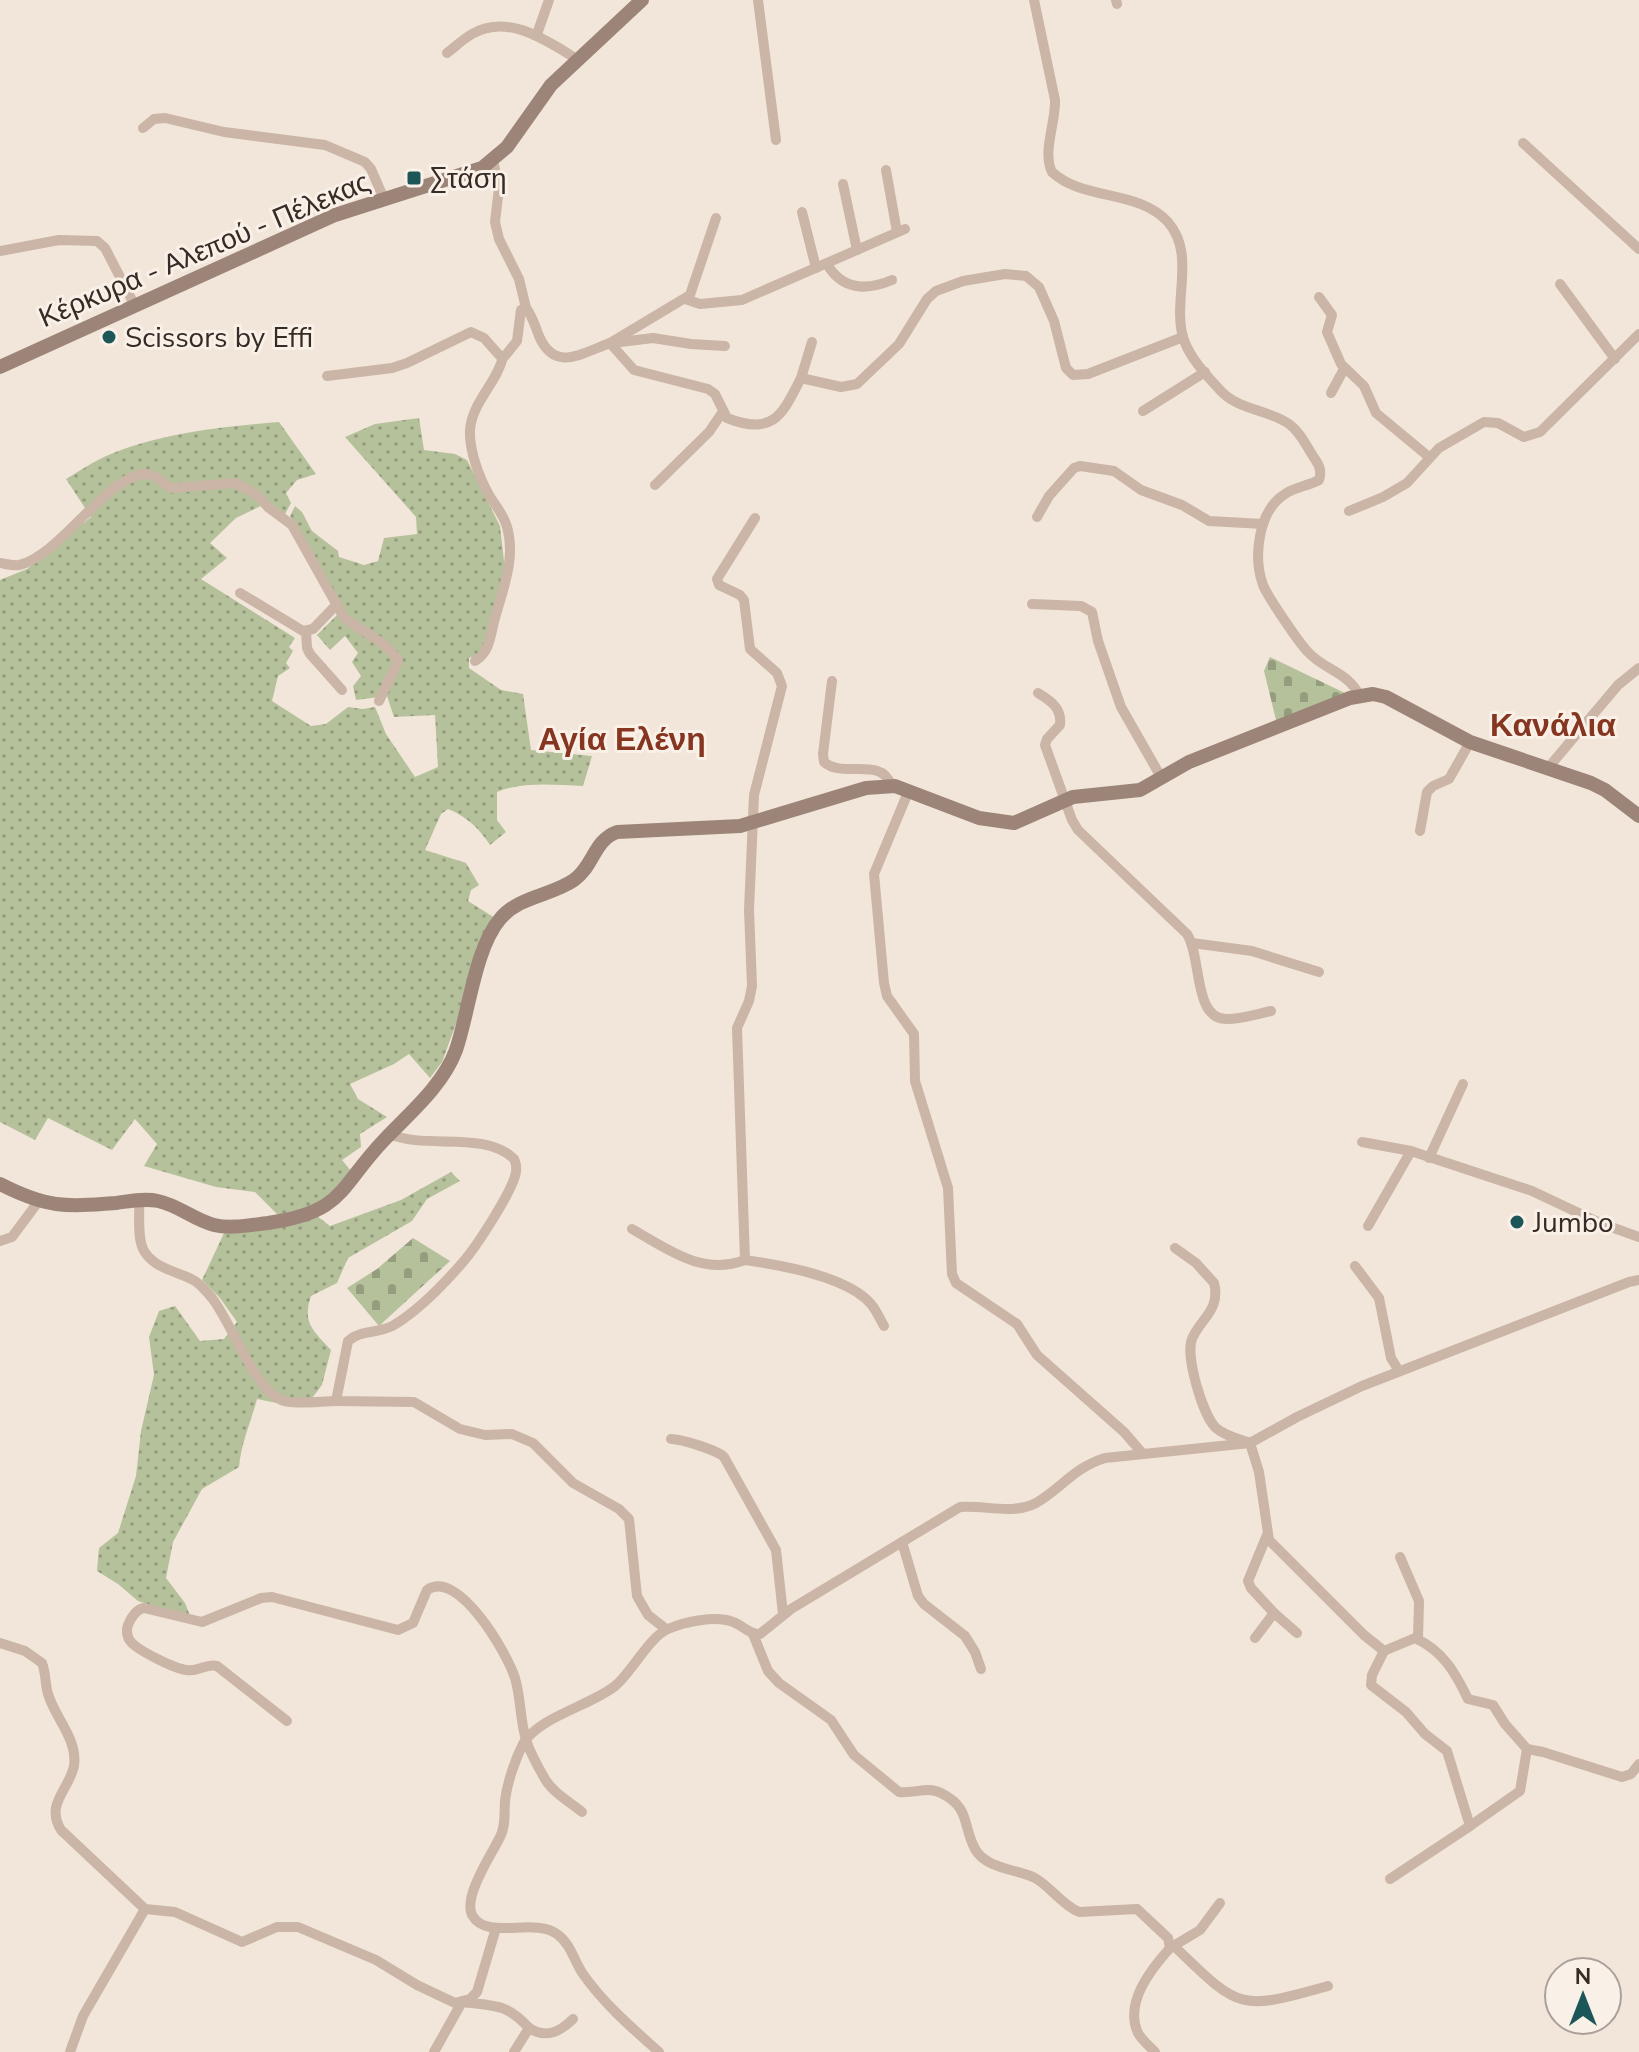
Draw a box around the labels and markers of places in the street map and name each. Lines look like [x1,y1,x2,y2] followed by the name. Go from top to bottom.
[430,160,507,198] place label: Στάση
[405,169,423,187] marker: Στάση
[125,319,313,357] place label: Scissors by Effi
[100,328,118,346] marker: Scissors by Effi
[1532,1204,1614,1242] place label: Jumbo
[1508,1213,1526,1231] marker: Jumbo

